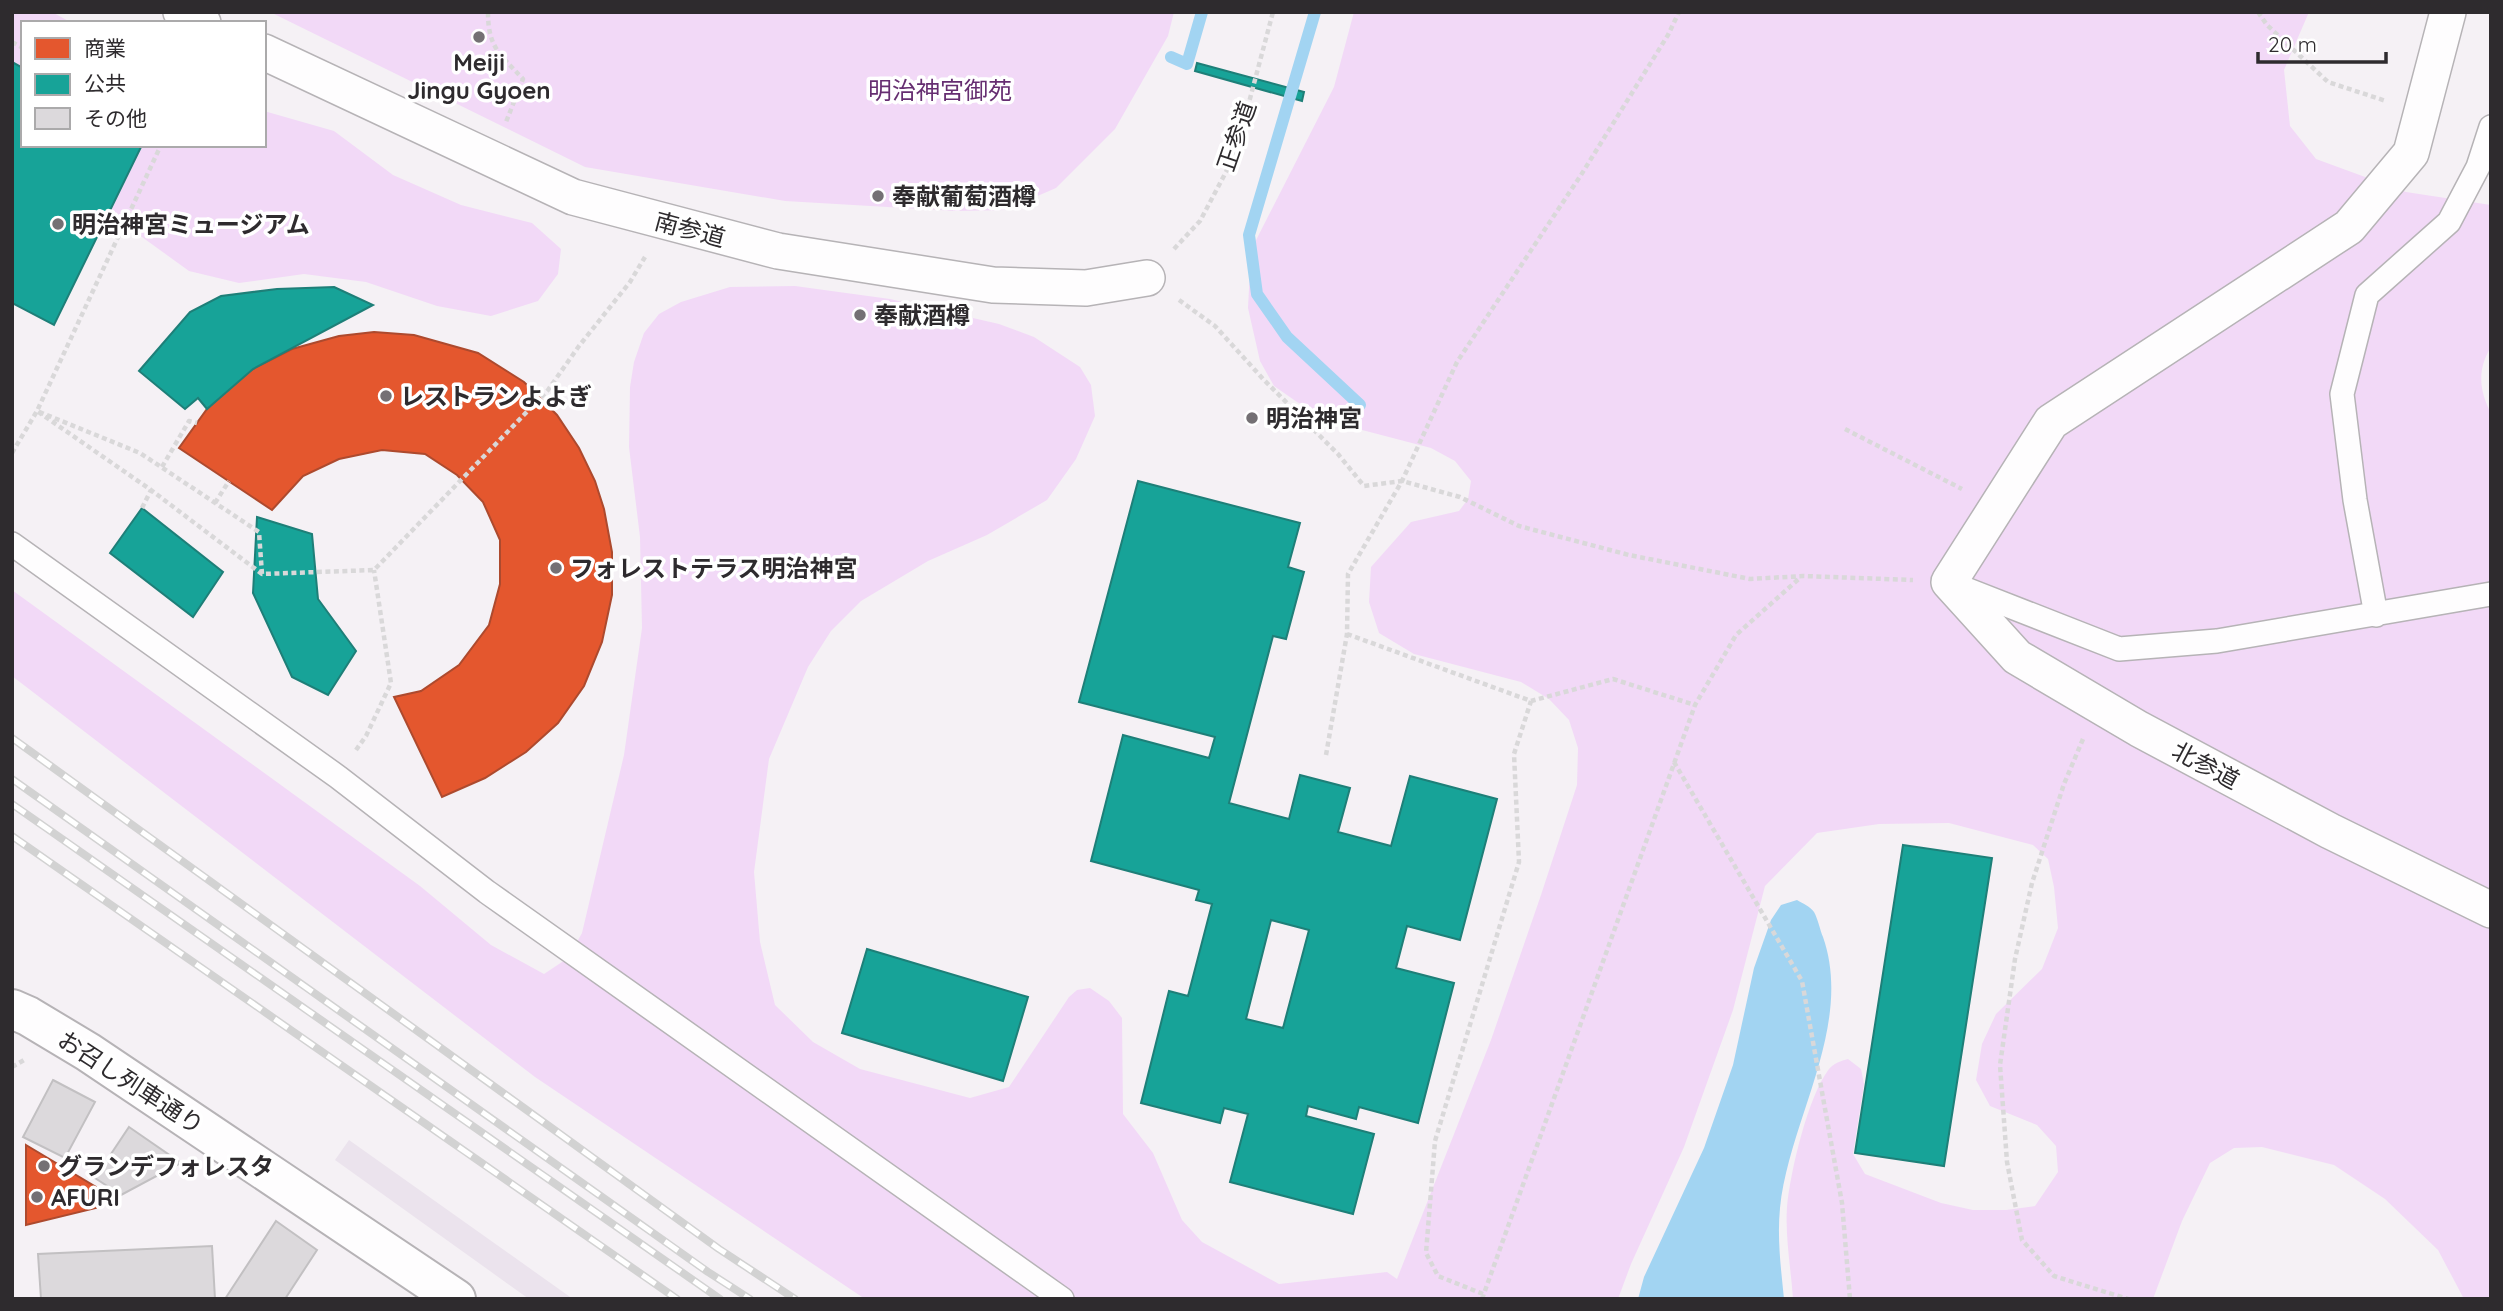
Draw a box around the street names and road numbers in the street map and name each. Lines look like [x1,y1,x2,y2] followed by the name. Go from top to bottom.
[1210,97,1262,175] street label: 正参道
[651,205,729,253] street label: 南参道
[2167,735,2245,795] street label: 北参道
[52,1024,210,1140] street label: お召し列車通り

